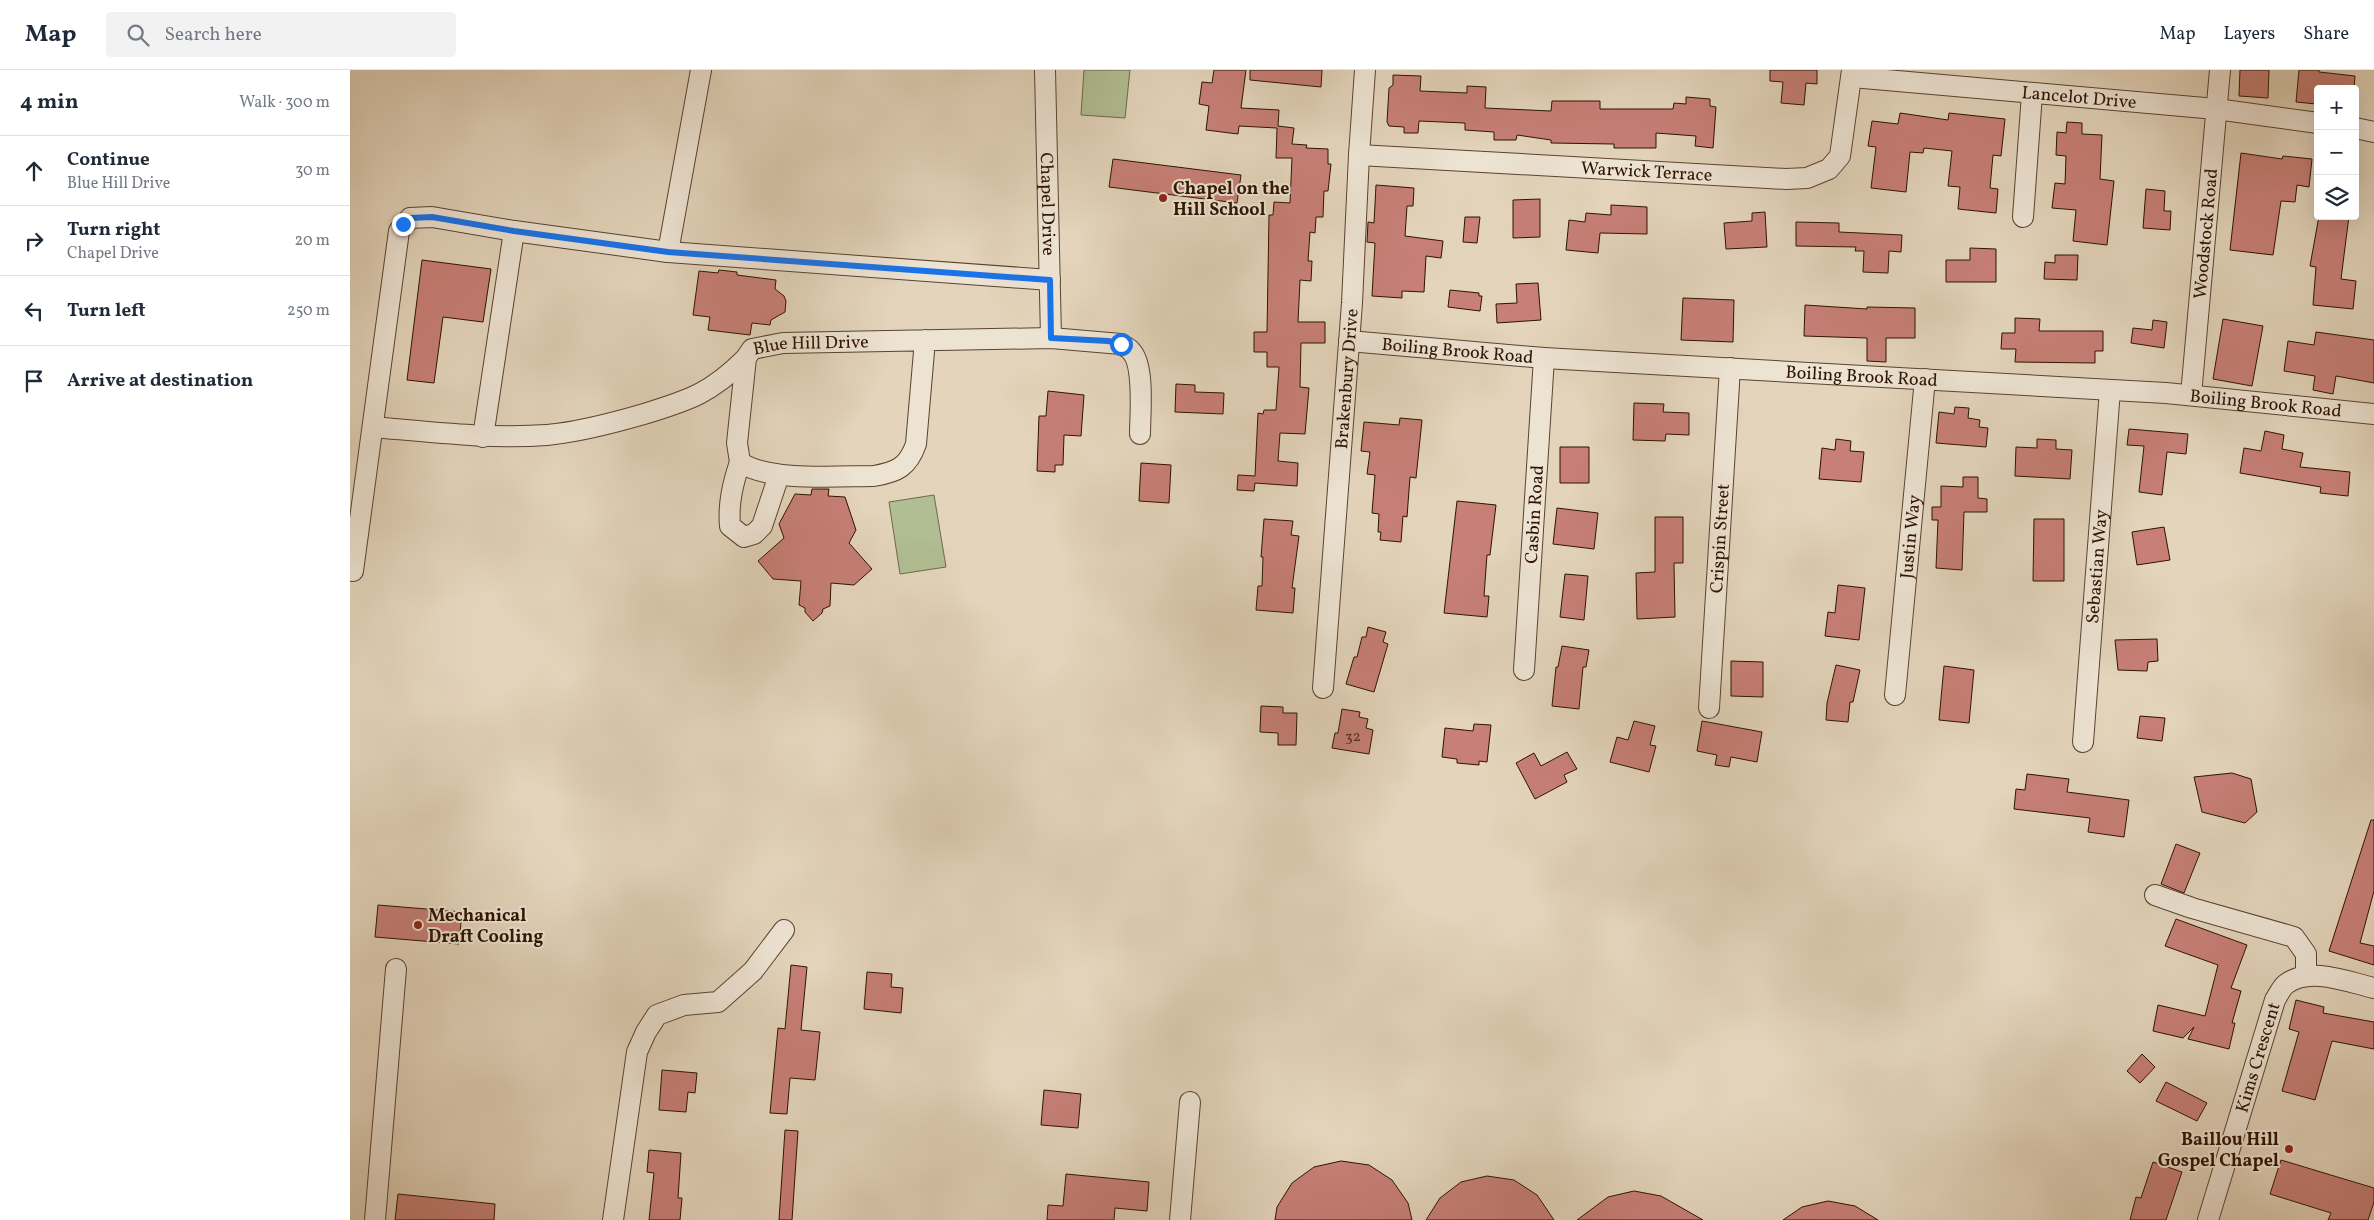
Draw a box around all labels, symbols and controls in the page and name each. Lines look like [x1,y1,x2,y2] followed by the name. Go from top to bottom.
[106,12,456,57] search box
[25,18,76,52] text: Map
[124,21,152,49] icon: search
[164,22,262,48] text: Search here
[2159,22,2195,47] text: Map
[2223,22,2275,47] text: Layers
[2303,22,2349,47] text: Share
[2020,81,2138,116] street label: Lancelot Drive
[2314,85,2359,220] map controls
[2314,85,2359,130] button: +
[20,88,79,117] text: 4 min
[239,92,330,114] text: Walk · 300 m
[2314,130,2359,175] button: −
[67,147,150,173] text: Continue
[1033,152,1060,256] street label: Chapel Drive
[1580,156,1713,189] street label: Warwick Terrace
[20,157,48,185] icon: ahead
[295,160,330,182] text: 30 m
[2189,167,2225,300] street label: Woodstock Road
[67,173,170,195] text: Blue Hill Drive
[2314,175,2359,220] button: layers
[1173,177,1290,223] place label: Chapel on the Hill School
[1157,192,1169,204] marker: Chapel on the Hill School
[392,213,415,236] route end
[67,217,160,243] text: Turn right
[20,227,48,255] icon: right
[295,230,330,252] text: 20 m
[67,243,159,265] text: Chapel Drive
[20,297,48,325] icon: left
[67,298,146,324] text: Turn left
[287,300,330,322] text: 250 m
[1330,308,1366,450] street label: Brakenbury Drive
[751,330,869,363] street label: Blue Hill Drive
[1110,333,1133,356] route start
[1380,333,1534,371] street label: Boiling Brook Road
[1785,361,1938,394] street label: Boiling Brook Road
[20,367,48,395] icon: arrive
[67,368,253,394] text: Arrive at destination
[2189,384,2343,425] street label: Boiling Brook Road
[1520,464,1551,564] street label: Casbin Road
[1705,483,1737,594] street label: Crispin Street
[1895,493,1928,580] street label: Justin Way
[2081,508,2115,625] street label: Sebastian Way
[1345,727,1361,748] house number: 32
[428,904,543,950] place label: Mechanical Draft Cooling
[412,919,424,931] marker: Mechanical Draft Cooling
[2230,1000,2288,1116] street label: Kims Crescent
[2158,1128,2279,1174] place label: Baillou Hill Gospel Chapel
[2283,1143,2295,1155] marker: Baillou Hill Gospel Chapel

